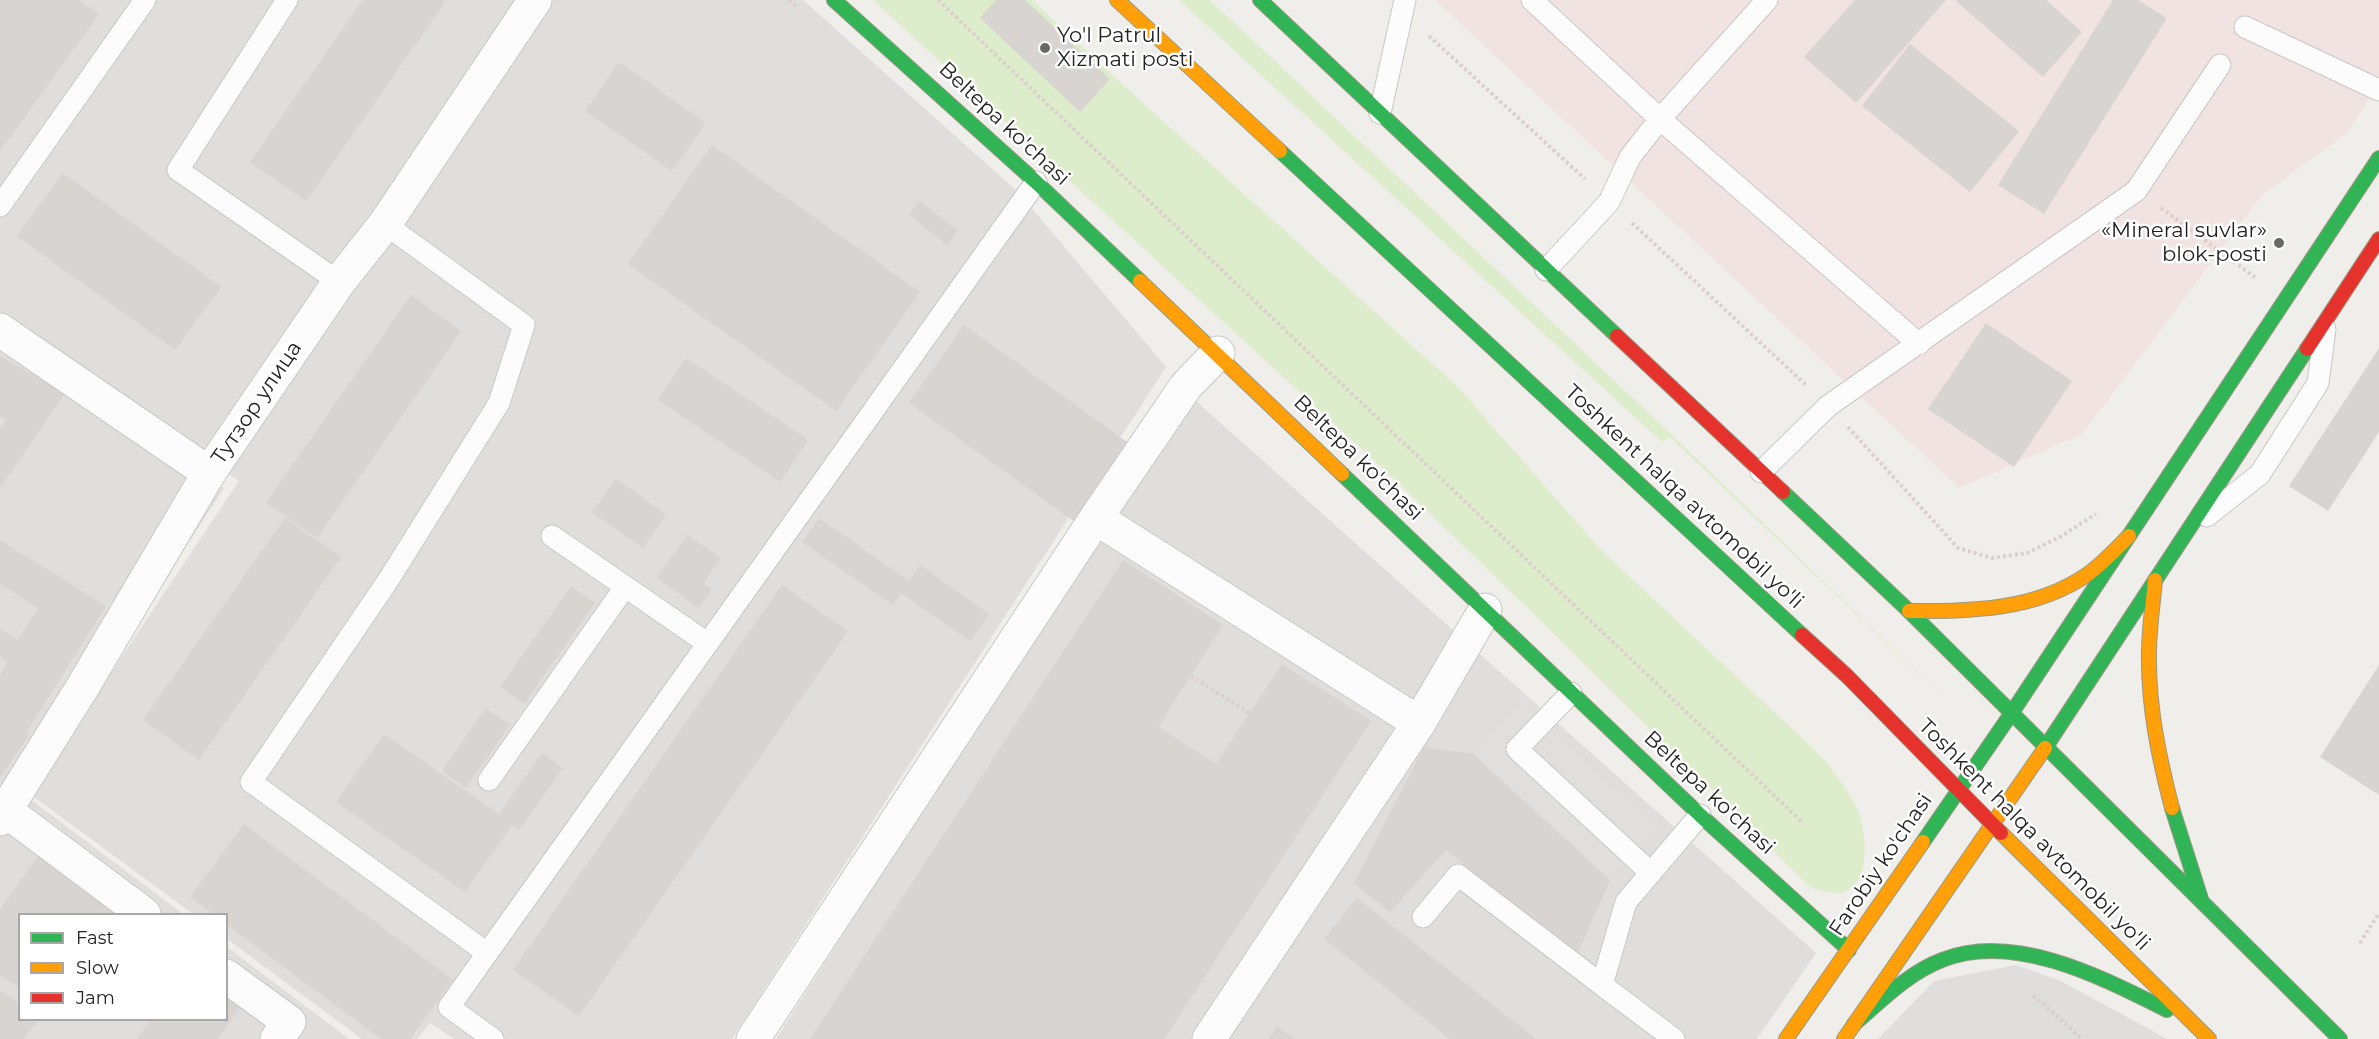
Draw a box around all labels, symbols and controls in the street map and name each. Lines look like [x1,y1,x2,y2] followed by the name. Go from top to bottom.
[1057,23,1193,73] place label: Yo'l Patrul Xizmati posti
[1038,41,1052,55] marker: Yo'l Patrul Xizmati posti
[933,57,1075,191] street label: Beltepa ko'chasi
[2101,218,2267,268] place label: «Mineral suvlar» blok-posti
[2272,236,2286,250] marker: «Mineral suvlar» blok-posti
[206,337,308,469] street label: Тутзор улица
[1560,380,1808,614] street label: Toshkent halqa avtomobil yo'li
[1288,390,1428,526] street label: Beltepa ko'chasi
[1913,714,2155,956] street label: Toshkent halqa avtomobil yo'li
[1638,726,1780,860] street label: Beltepa ko'chasi
[1824,789,1938,941] street label: Farobiy ko'chasi
[18,913,228,1021] legend
[76,927,114,949] text: Fast
[76,957,119,979] text: Slow
[76,987,115,1009] text: Jam

